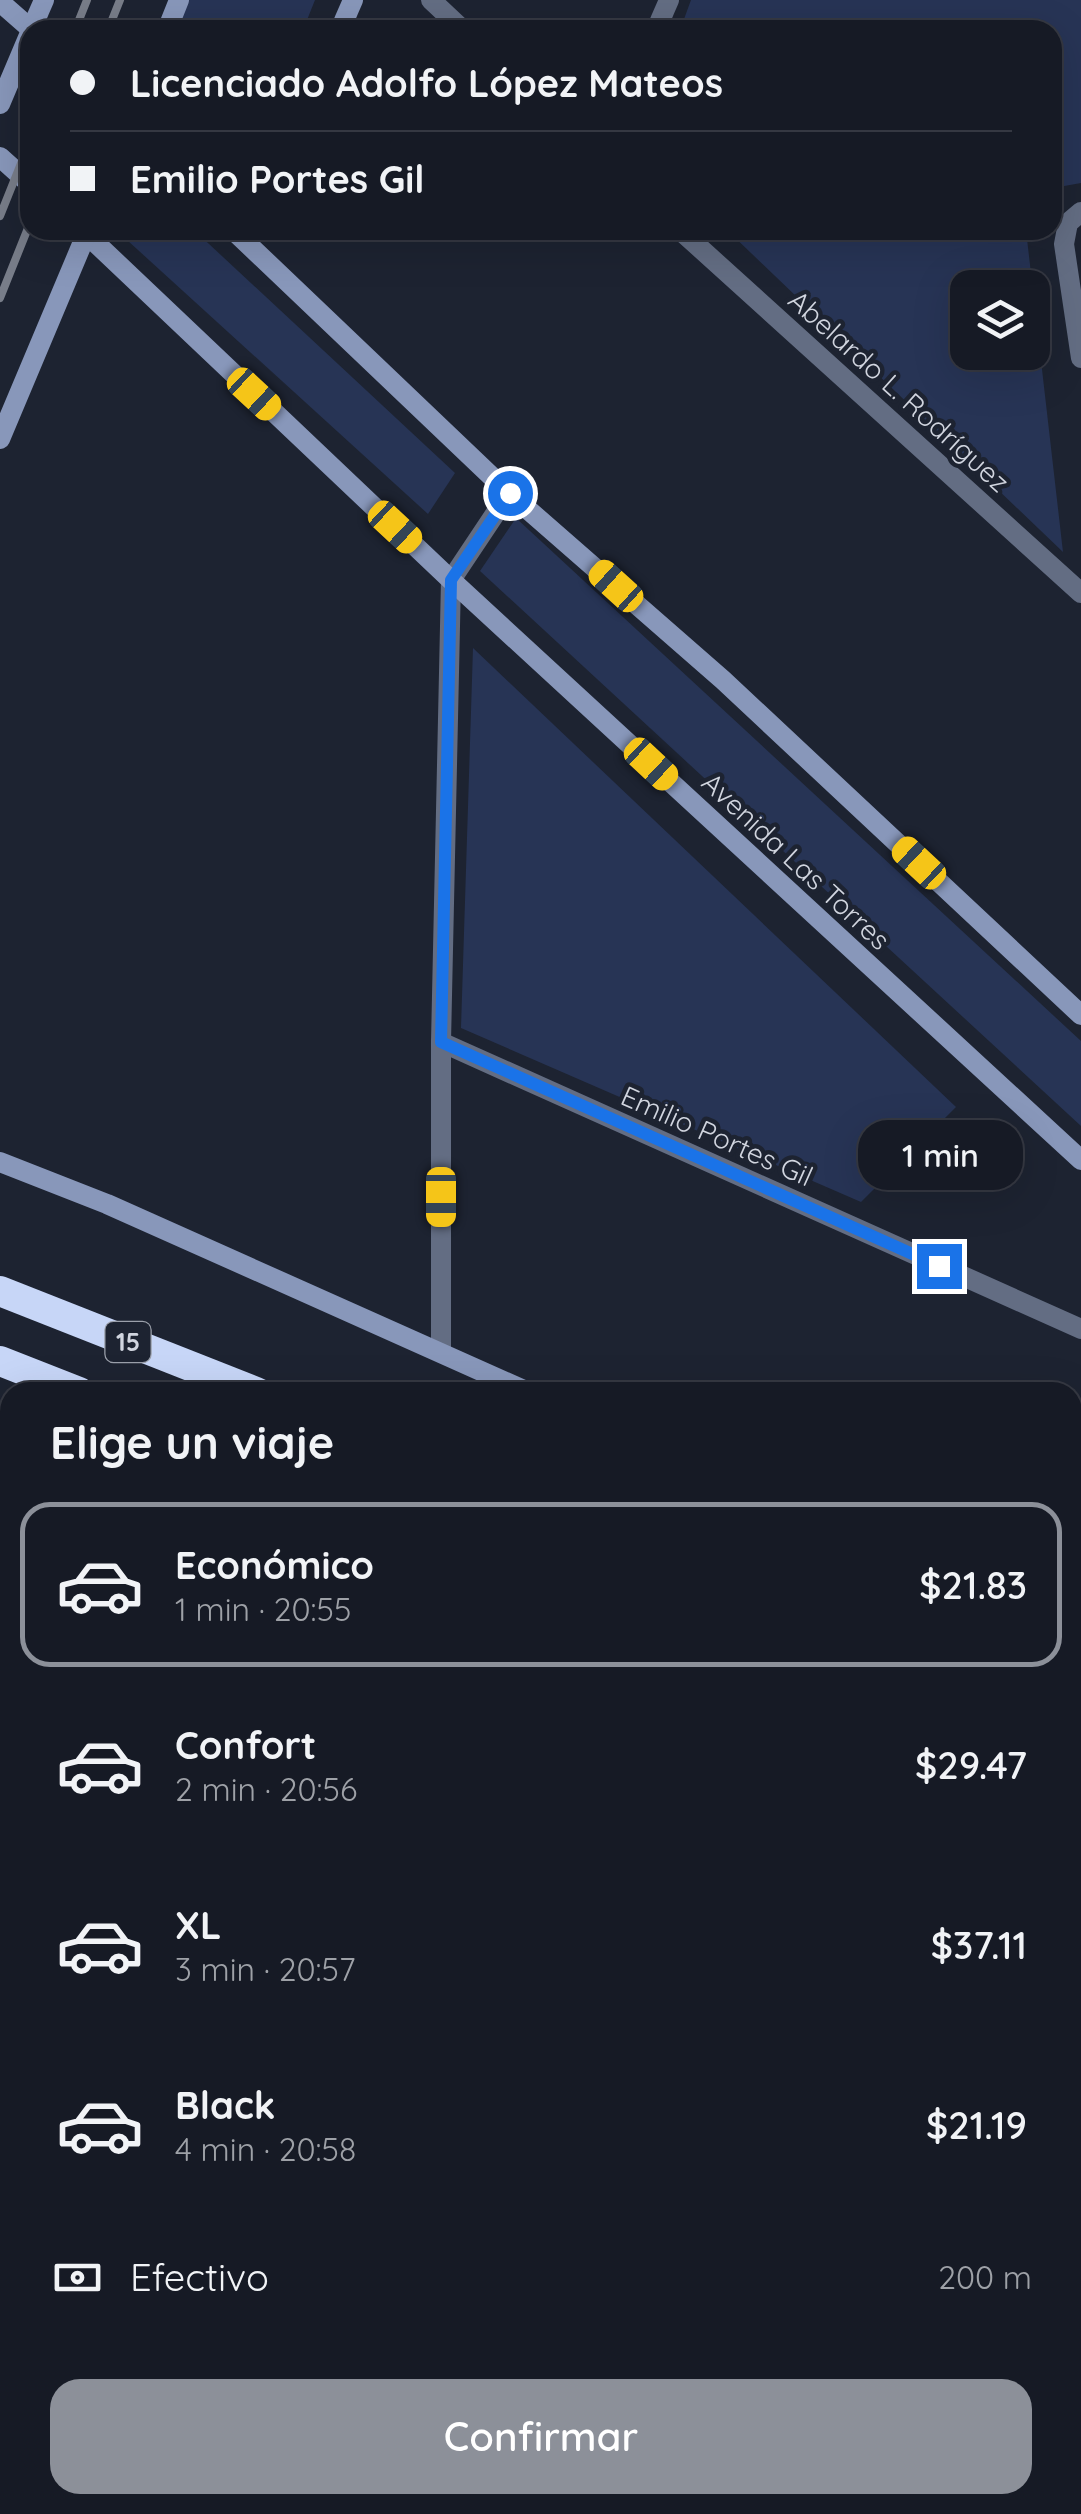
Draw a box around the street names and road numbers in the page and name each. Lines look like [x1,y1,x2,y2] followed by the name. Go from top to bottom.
[782,282,1017,499] street label: Abelardo L. Rodríguez
[695,764,898,957] street label: Avenida Las Torres
[616,1078,819,1194] street label: Emilio Portes Gil
[106,1322,150,1362] road number: 15

